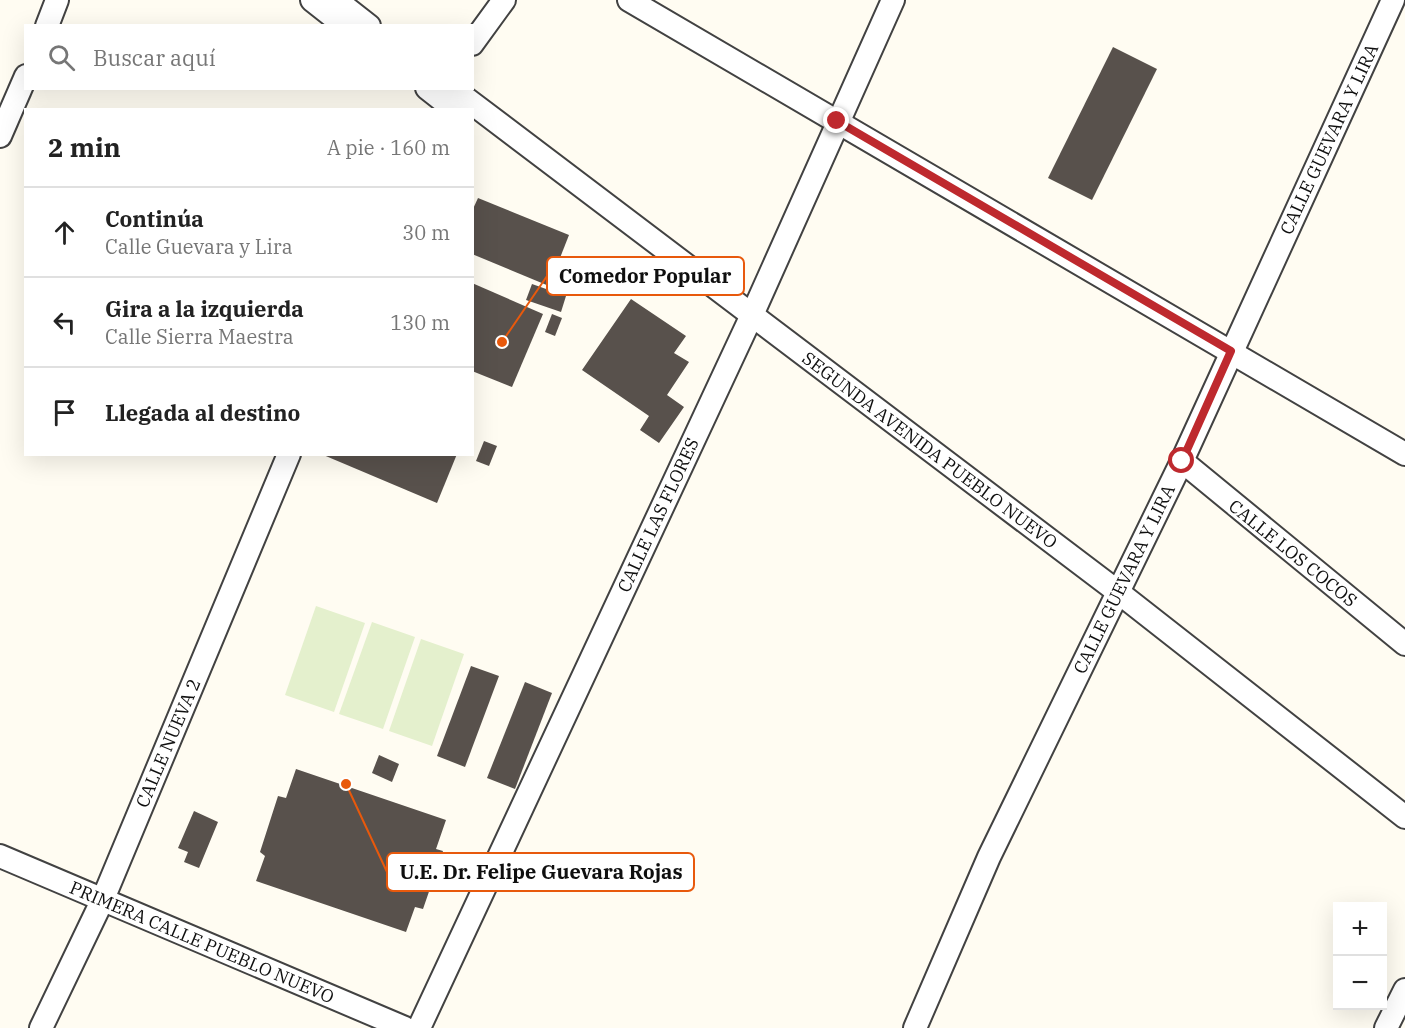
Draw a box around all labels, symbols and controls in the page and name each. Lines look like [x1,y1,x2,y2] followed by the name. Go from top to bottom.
[24,24,474,90] search box
[1275,39,1384,238] street label: CALLE GUEVARA Y LIRA
[45,41,78,74] icon: search
[93,43,216,72] text: Buscar aquí
[823,107,849,133] route end
[48,130,121,164] text: 2 min
[327,134,450,161] text: A pie · 160 m
[105,204,204,233] text: Continúa
[48,216,81,249] icon: ahead
[402,219,450,246] text: 30 m
[105,233,293,260] text: Calle Guevara y Lira
[547,257,744,295] callout: Comedor Popular
[559,262,731,289] text: Comedor Popular
[105,294,304,323] text: Gira a la izquierda
[48,306,81,339] icon: left
[390,309,450,336] text: 130 m
[105,323,294,350] text: Calle Sierra Maestra
[798,346,1062,554] street label: SEGUNDA AVENIDA PUEBLO NUEVO
[48,396,81,429] icon: arrive
[105,398,300,427] text: Llegada al destino
[612,434,704,596] street label: CALLE LAS FLORES
[1168,447,1194,473] route start
[1068,480,1180,677] street label: CALLE GUEVARA Y LIRA
[1224,494,1362,612] street label: CALLE LOS COCOS
[130,675,206,811] street label: CALLE NUEVA 2
[387,853,694,891] callout: U.E. Dr. Felipe Guevara Rojas
[399,858,683,885] text: U.E. Dr. Felipe Guevara Rojas
[66,876,338,1008] street label: PRIMERA CALLE PUEBLO NUEVO
[1333,902,1387,1010] map controls
[1333,902,1387,956] button: +
[1333,956,1387,1010] button: −

